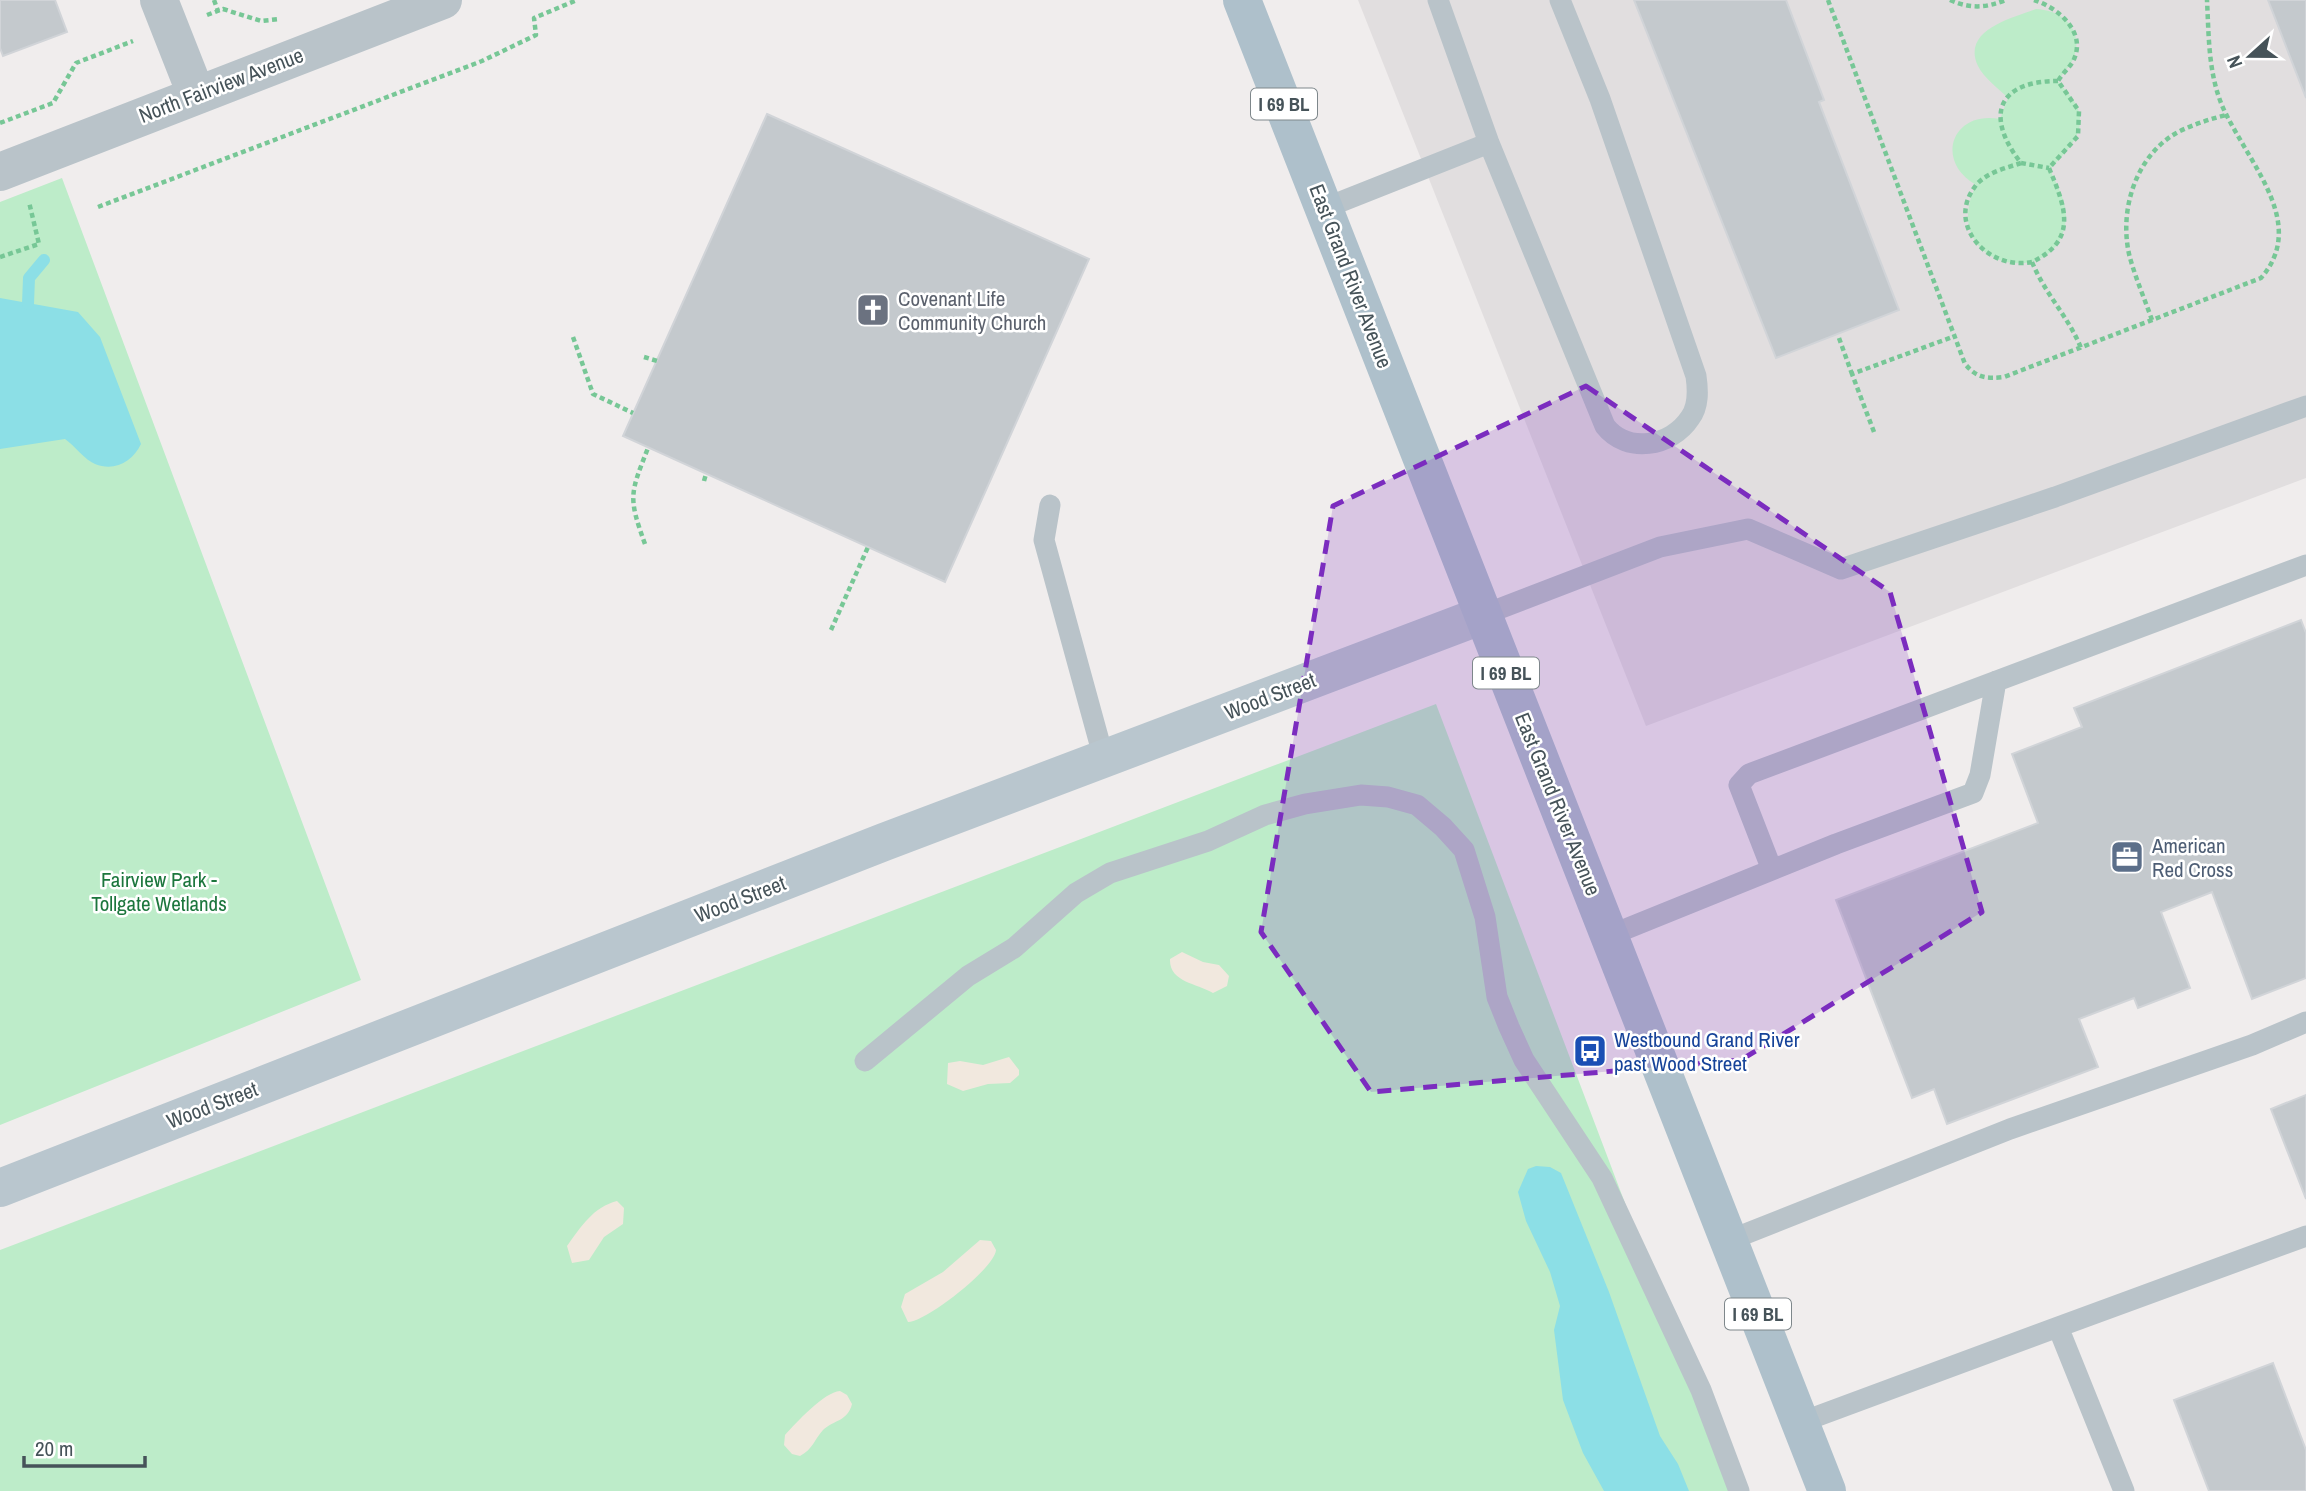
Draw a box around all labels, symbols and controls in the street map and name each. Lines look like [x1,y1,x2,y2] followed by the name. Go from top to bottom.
[2215,21,2285,91] north arrow
[135,40,307,130] street label: North Fairview Avenue
[2220,52,2248,72] text: N
[1251,88,1317,120] road number: I 69 BL
[1303,180,1399,372] street label: East Grand River Avenue
[898,284,1046,337] place label: Covenant Life Community Church
[854,291,892,329] church icon: Covenant Life Community Church
[1473,658,1539,688] road number: I 69 BL
[1220,665,1320,727] street label: Wood Street
[1508,708,1608,900] street label: East Grand River Avenue
[2151,831,2233,884] place label: American Red Cross
[2108,838,2146,876] office icon: American Red Cross
[91,865,227,918] park label: Fairview Park - Tollgate Wetlands
[690,868,790,930] street label: Wood Street
[1614,1025,1800,1078] place label: Westbound Grand River past Wood Street
[1571,1032,1609,1070] bus stop icon: Westbound Grand River past Wood Street
[162,1074,262,1136] street label: Wood Street
[1725,1298,1791,1330] road number: I 69 BL
[24,1424,145,1468] scale bar
[35,1434,73,1463] text: 20 m

